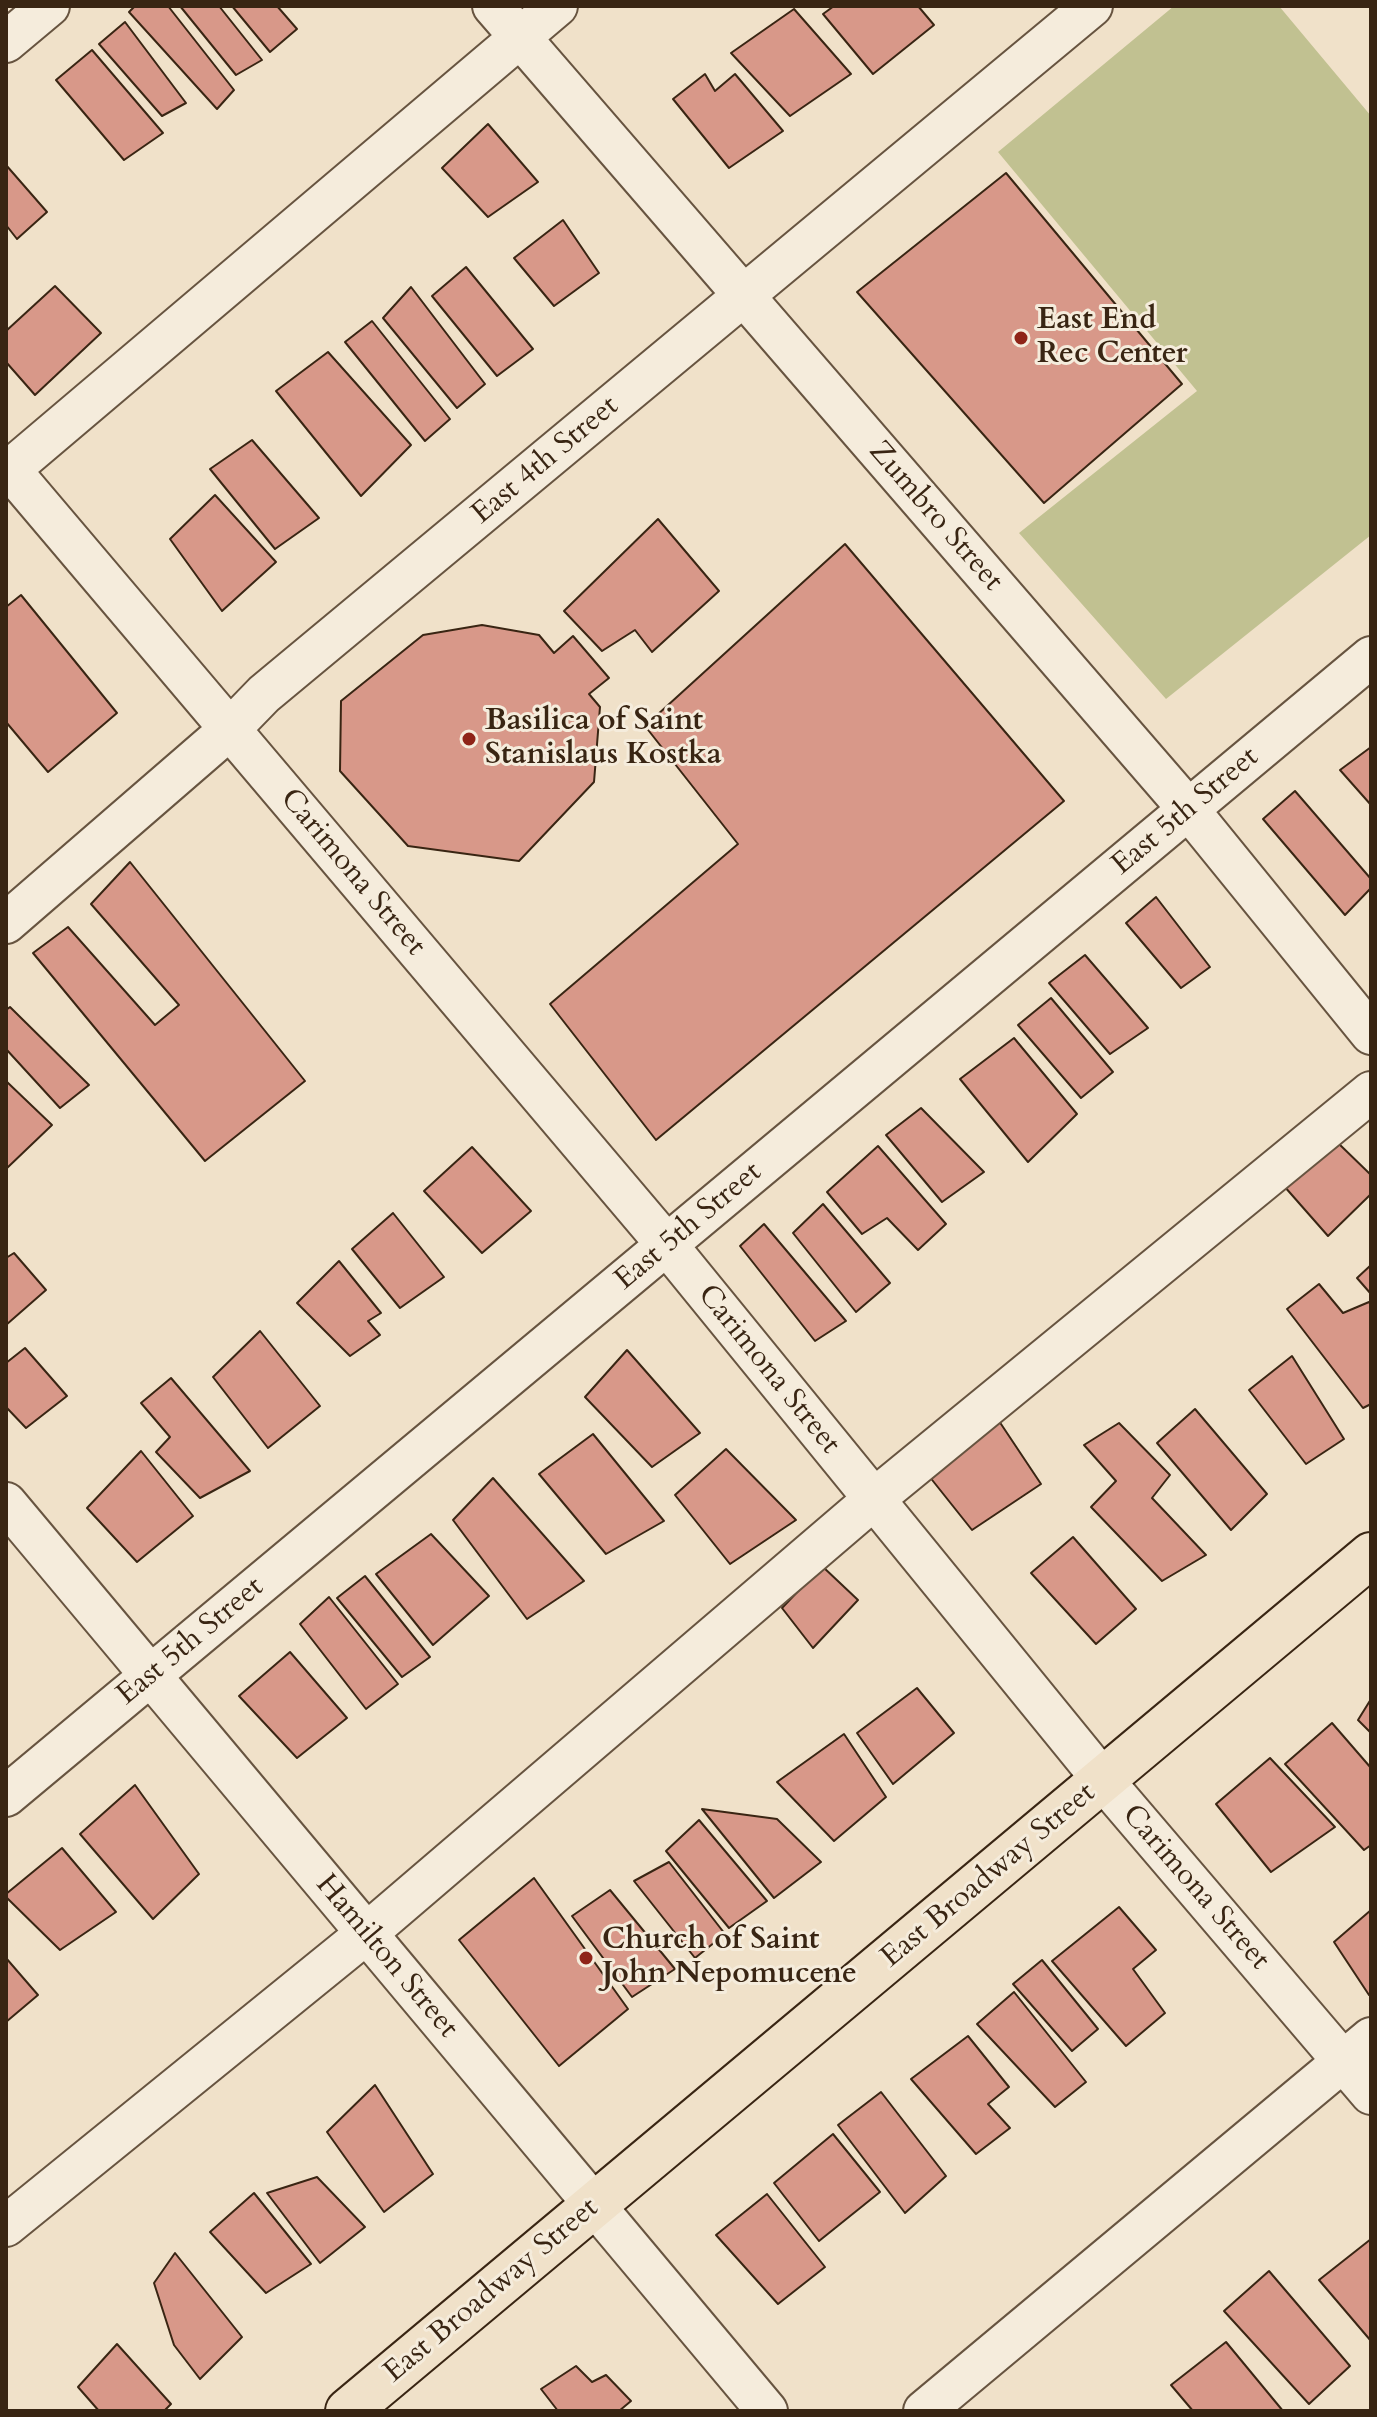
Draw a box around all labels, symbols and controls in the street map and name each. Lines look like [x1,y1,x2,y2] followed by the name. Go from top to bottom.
[1037,303,1187,374] place label: East End Rec Center
[1012,329,1030,347] marker: East End Rec Center
[465,389,627,533] street label: East 4th Street
[860,435,1010,599] street label: Zumbro Street
[485,704,722,774] place label: Basilica of Saint Stanislaus Kostka
[460,730,478,748] marker: Basilica of Saint Stanislaus Kostka
[1105,740,1267,884] street label: East 5th Street
[272,782,432,964] street label: Carimona Street
[608,1155,770,1299] street label: East 5th Street
[689,1278,847,1462] street label: Carimona Street
[110,1570,272,1714] street label: East 5th Street
[875,1776,1103,1976] street label: East Broadway Street
[1113,1798,1277,1978] street label: Carimona Street
[307,1868,465,2046] street label: Hamilton Street
[602,1923,857,1994] place label: Church of Saint John Nepomucene
[577,1949,595,1967] marker: Church of Saint John Nepomucene
[378,2191,606,2391] street label: East Broadway Street

